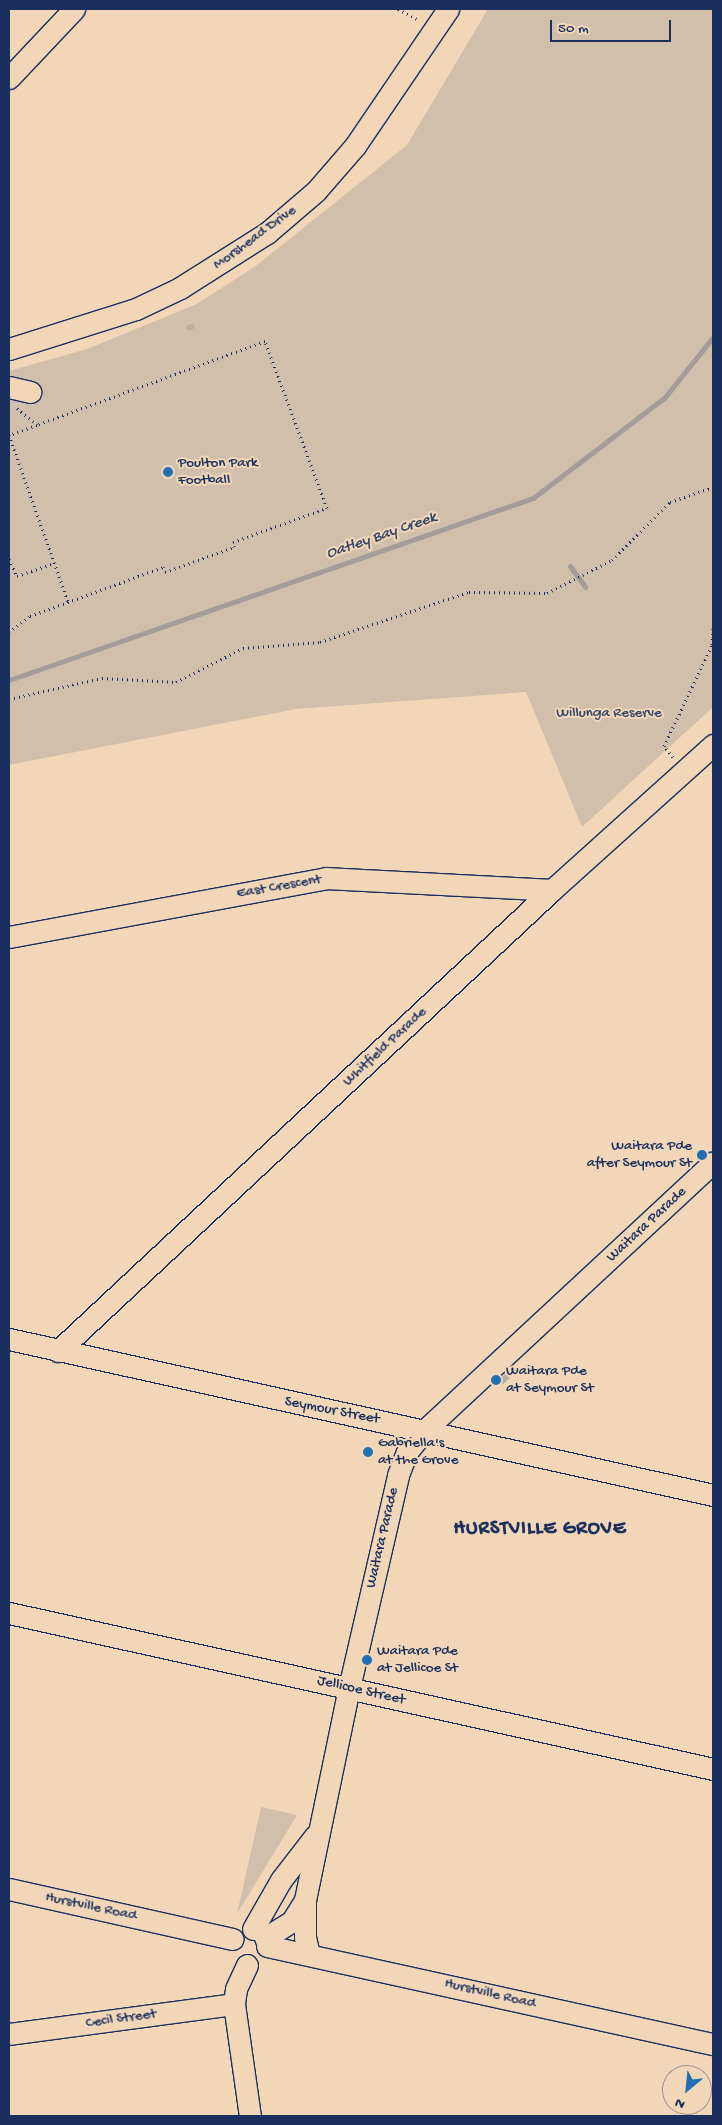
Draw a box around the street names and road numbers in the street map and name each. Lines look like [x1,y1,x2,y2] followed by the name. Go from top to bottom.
[210,202,300,274] street label: Morshead Drive
[235,871,323,903] street label: East Crescent
[339,1004,431,1090] street label: Whitfield Parade
[603,1183,691,1267] street label: Waitara Parade
[283,1393,381,1429] street label: Seymour Street
[363,1486,403,1590] street label: Waitara Parade
[315,1672,407,1710] street label: Jellicoe Street
[44,1889,138,1925] street label: Hurstville Road
[443,1975,537,2013] street label: Hurstville Road
[85,2005,157,2033] street label: Cecil Street

